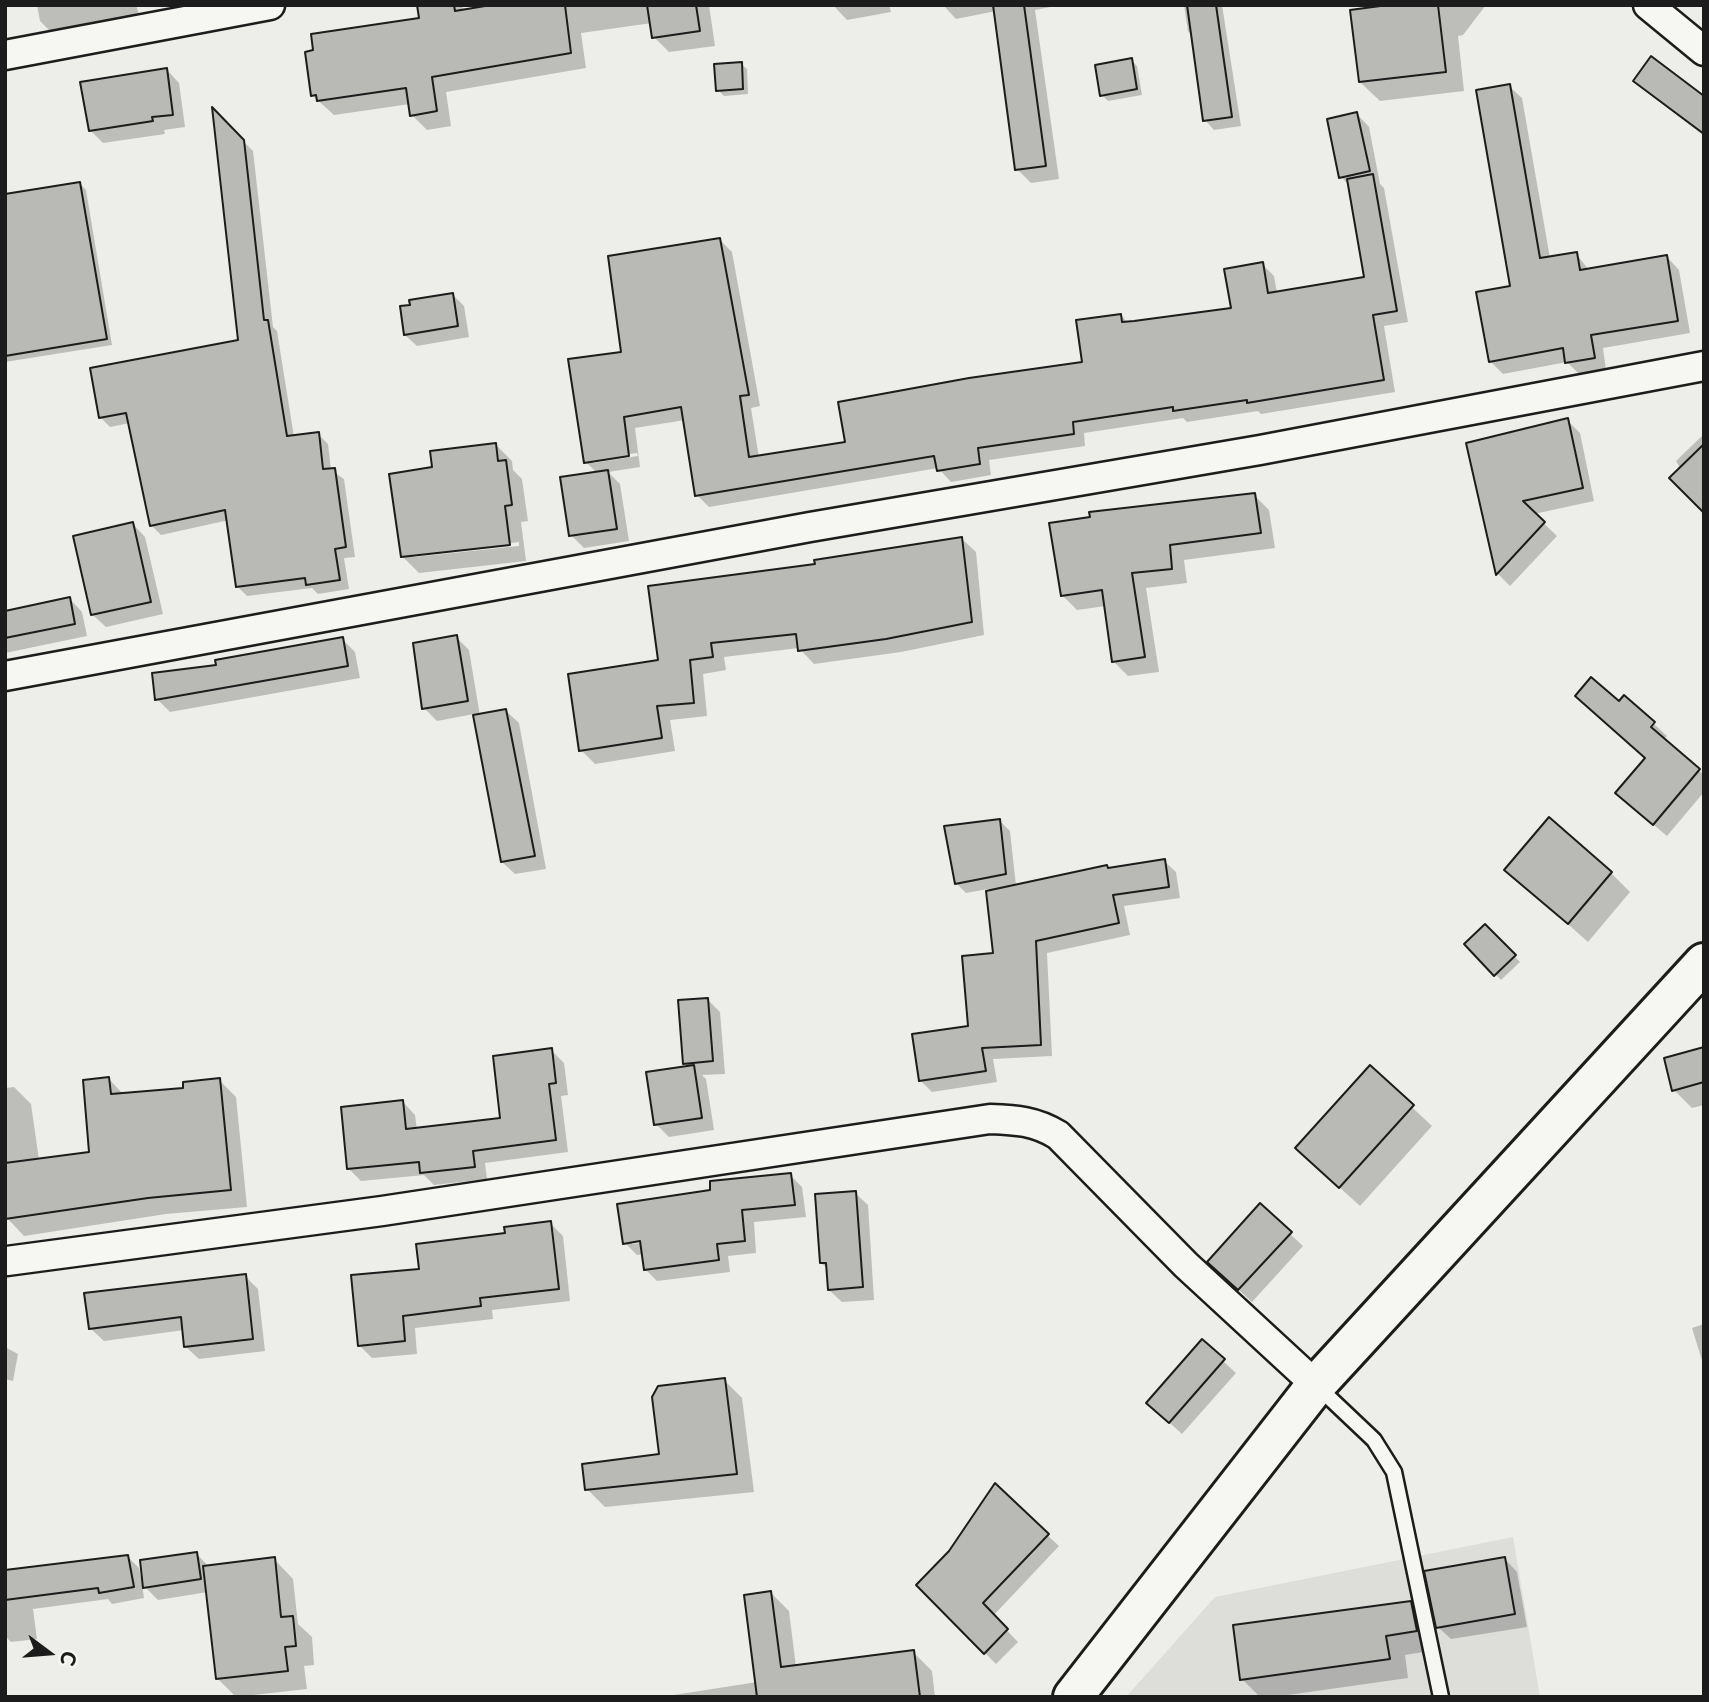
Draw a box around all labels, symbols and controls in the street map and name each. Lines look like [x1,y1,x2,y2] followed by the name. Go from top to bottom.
[14,1618,84,1688] north arrow
[54,1648,85,1670] text: С

